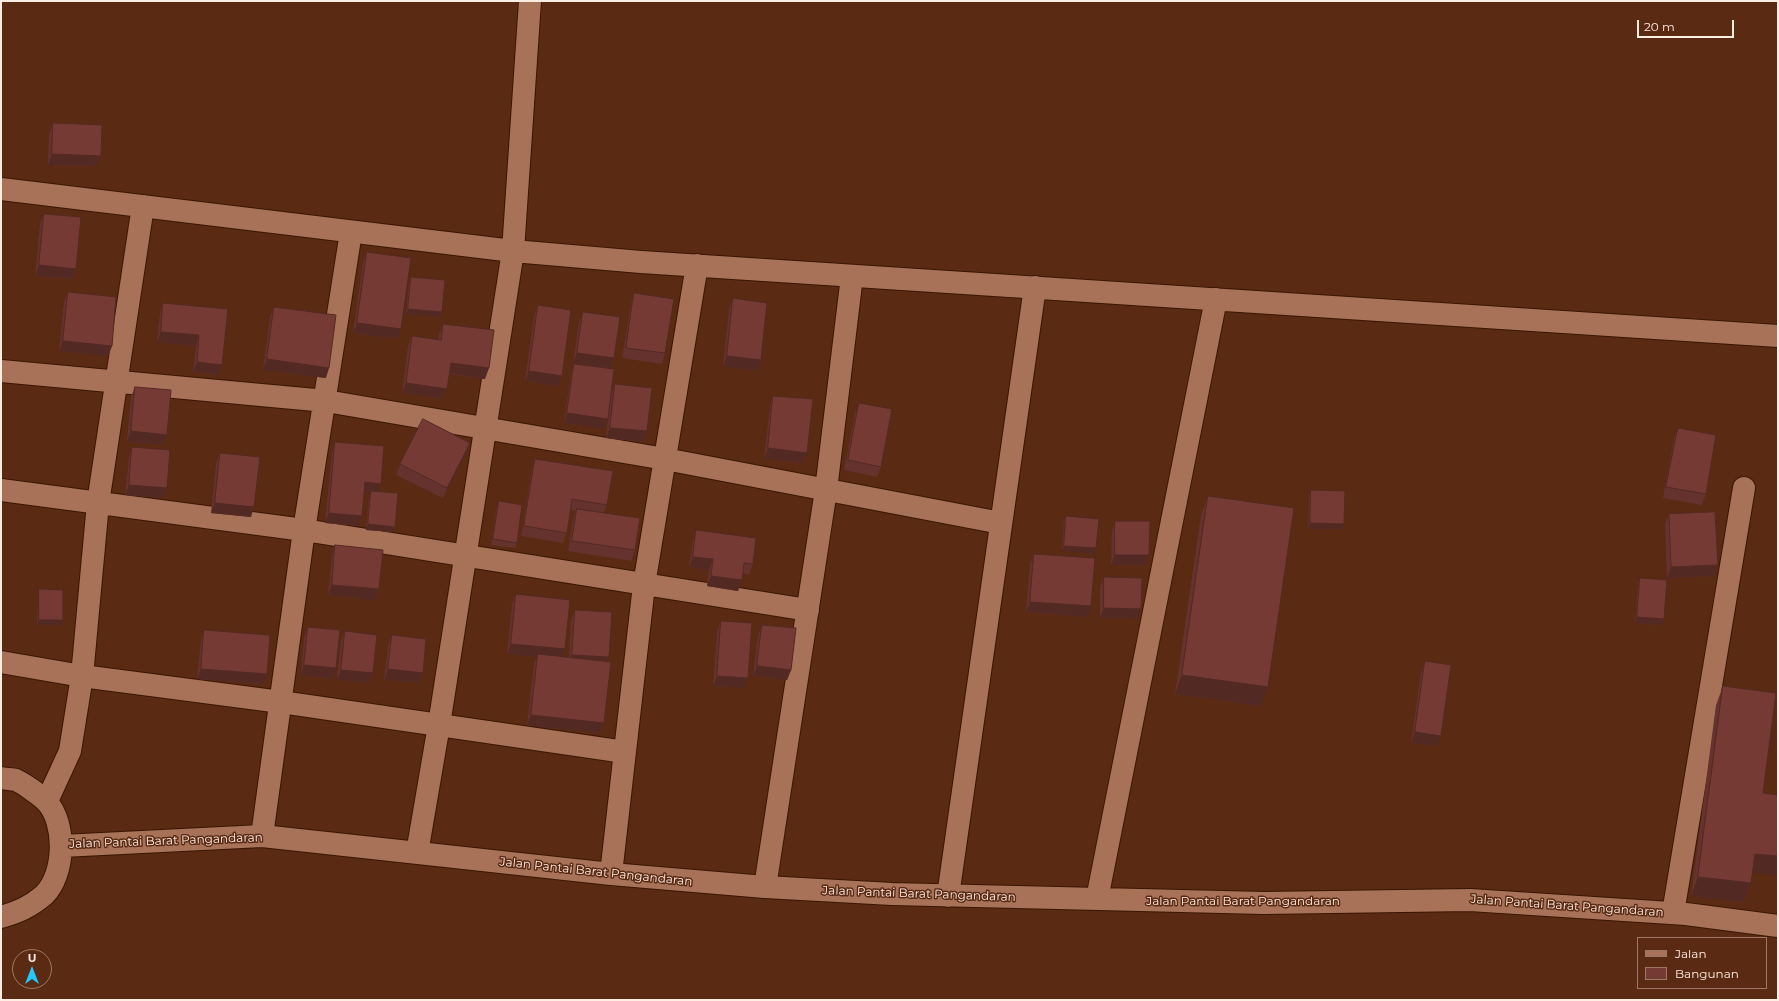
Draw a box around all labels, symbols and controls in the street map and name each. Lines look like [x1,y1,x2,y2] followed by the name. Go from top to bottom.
[1639,12,1736,38] scale bar
[1644,19,1675,34] text: 20 m
[69,830,263,852] street label: Jalan Pantai Barat Pangandaran
[499,855,693,889] street label: Jalan Pantai Barat Pangandaran
[822,883,1016,905] street label: Jalan Pantai Barat Pangandaran
[1470,892,1664,920] street label: Jalan Pantai Barat Pangandaran
[1146,894,1340,908] street label: Jalan Pantai Barat Pangandaran
[1637,937,1767,989] legend
[1675,946,1707,961] text: Jalan
[12,949,52,989] north arrow
[28,951,36,965] text: U
[1675,966,1739,981] text: Bangunan

